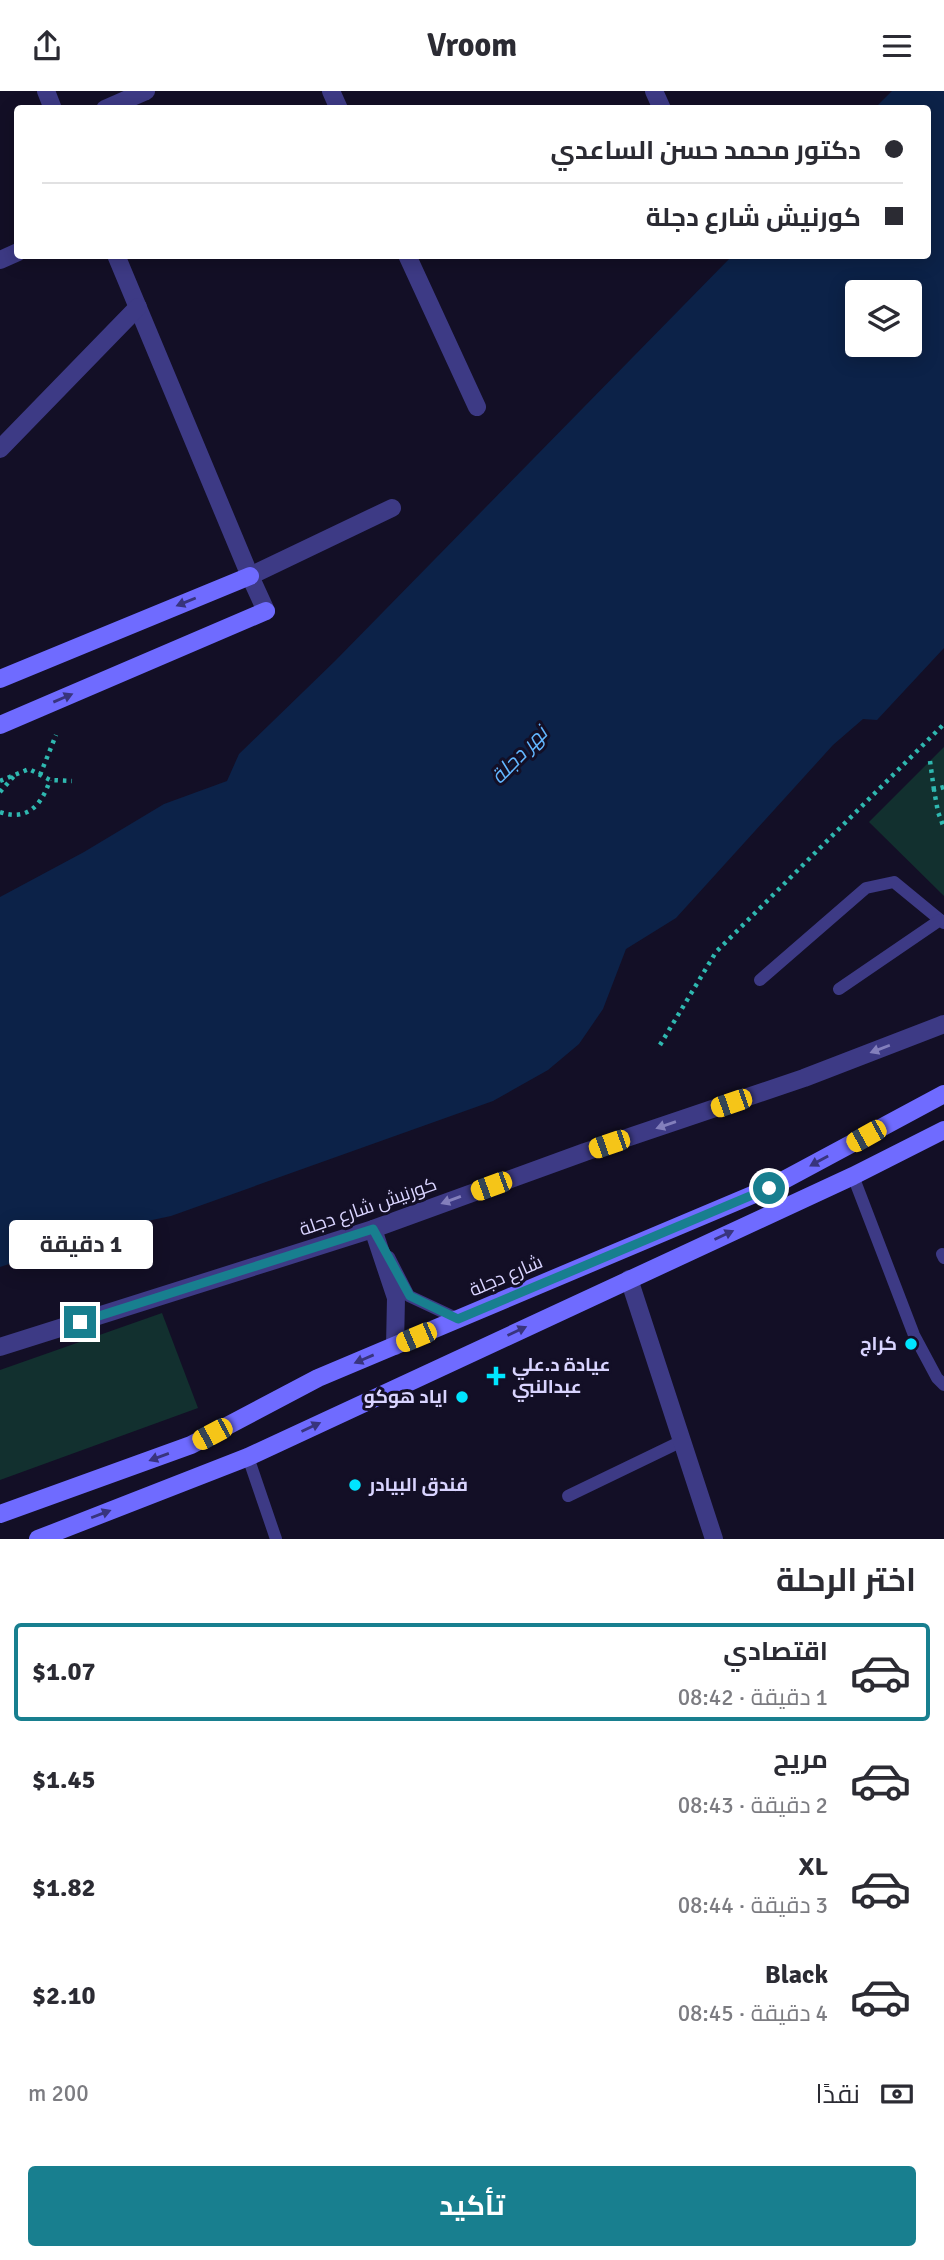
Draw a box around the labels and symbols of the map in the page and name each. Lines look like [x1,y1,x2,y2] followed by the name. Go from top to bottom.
[176,597,197,608] one-way arrow
[52,692,73,703] one-way arrow
[485,719,555,789] water label: نهر دجلة
[870,1043,891,1054] one-way arrow
[708,1086,755,1120] car
[843,1117,890,1155] car
[655,1120,676,1131] one-way arrow
[586,1127,633,1161] car
[810,1155,829,1167] one-way arrow
[468,1169,515,1203] car
[296,1172,440,1243] street label: كورنيش شارع دجلة
[753,1172,785,1204] route start
[441,1195,462,1206] one-way arrow
[8,1221,152,1269] callout: 1 دقيقة
[714,1229,734,1241] one-way arrow
[466,1250,547,1303] street label: شارع دجلة
[64,1306,96,1338] route end
[393,1319,440,1355] car
[507,1325,527,1337] one-way arrow
[860,1332,897,1357] place label: كراج
[903,1336,919,1352] marker: كراج
[512,1353,610,1402] place label: عيادة د.علي عبدالنبي
[353,1354,374,1365] one-way arrow
[486,1366,506,1386] marker: عيادة د.علي عبدالنبي
[364,1385,448,1409] place label: اياد هوكو
[454,1389,470,1405] marker: اياد هوكو
[189,1415,236,1453] car
[301,1421,321,1433] one-way arrow
[148,1451,169,1462] one-way arrow
[368,1473,468,1497] place label: فندق البيادر
[347,1477,363,1493] marker: فندق البيادر
[91,1509,112,1520] one-way arrow

